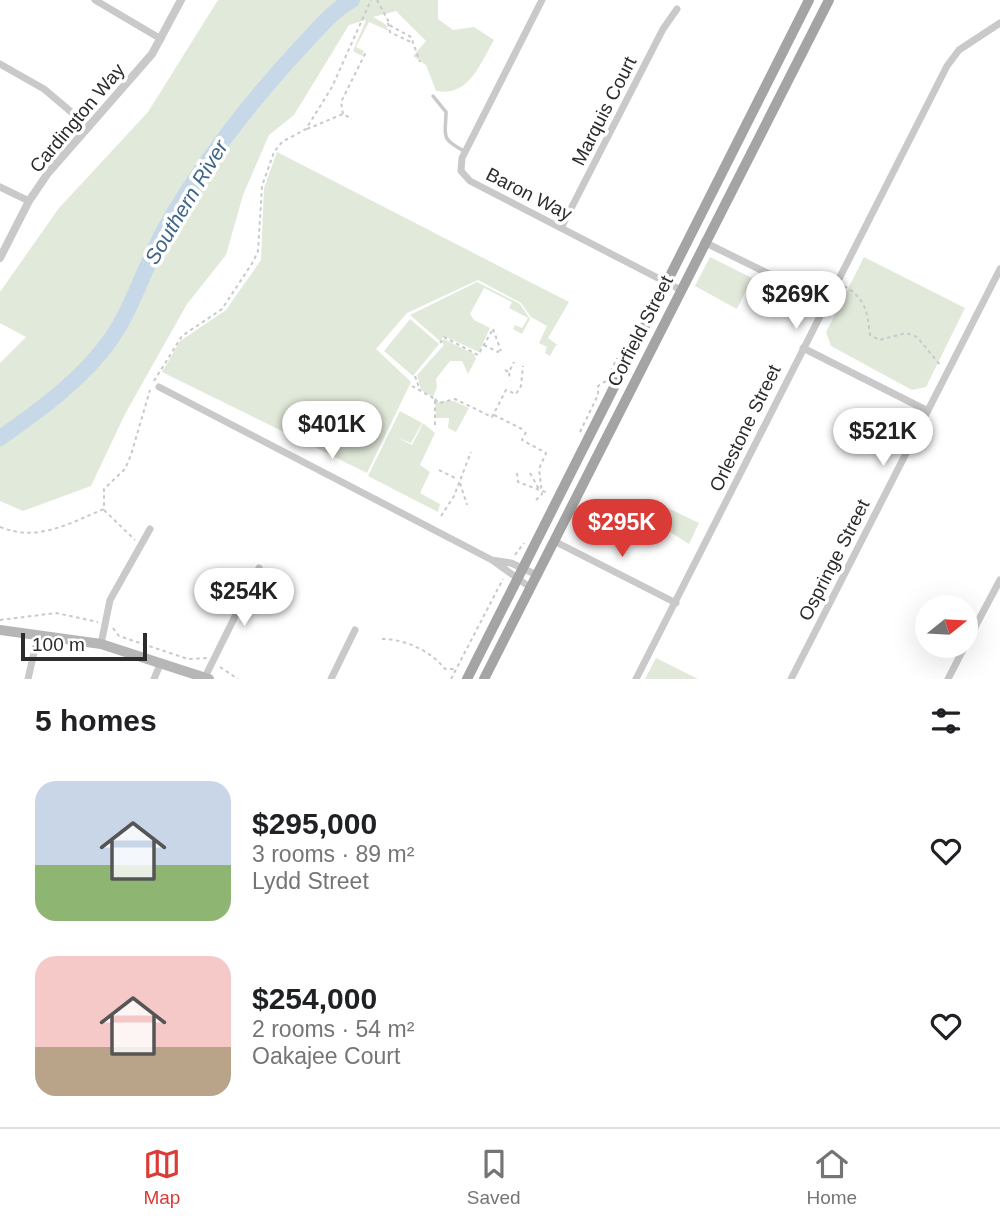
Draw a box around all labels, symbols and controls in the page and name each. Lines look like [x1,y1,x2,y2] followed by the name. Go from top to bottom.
[568,52,641,169] street label: Marquis Court
[25,59,129,177] street label: Cardington Way
[140,135,232,268] water label: Southern River
[483,163,576,225] street label: Baron Way
[603,271,677,390] street label: Corfield Street
[747,272,845,331] pin: $269K
[762,281,830,307] text: $269K
[705,361,785,495] street label: Orlestone Street
[283,402,381,461] pin: $401K
[834,408,932,468] pin: $521K
[298,411,366,437] text: $401K
[849,418,917,444] text: $521K
[794,495,874,624] street label: Ospringe Street
[573,500,671,559] pin: $295K
[588,509,656,535] text: $295K
[195,568,293,628] pin: $254K
[210,578,278,604] text: $254K
[915,595,978,658] north arrow
[915,595,978,658] map controls
[21,630,147,662] scale bar
[32,634,85,655] text: 100 m
[927,702,965,740] icon: filters
[35,704,157,737] text: 5 homes
[252,807,377,840] text: $295,000
[91,809,175,893] icon: home
[927,832,965,870] icon: heart
[252,841,414,867] text: 3 rooms · 89 m²
[252,868,369,894] text: Lydd Street
[252,982,377,1015] text: $254,000
[91,984,175,1068] icon: home
[927,1007,965,1045] icon: heart
[252,1016,414,1042] text: 2 rooms · 54 m²
[252,1043,400,1069] text: Oakajee Court
[143,1145,181,1209] tab: Map
[467,1145,521,1209] tab: Saved
[806,1145,857,1209] tab: Home

